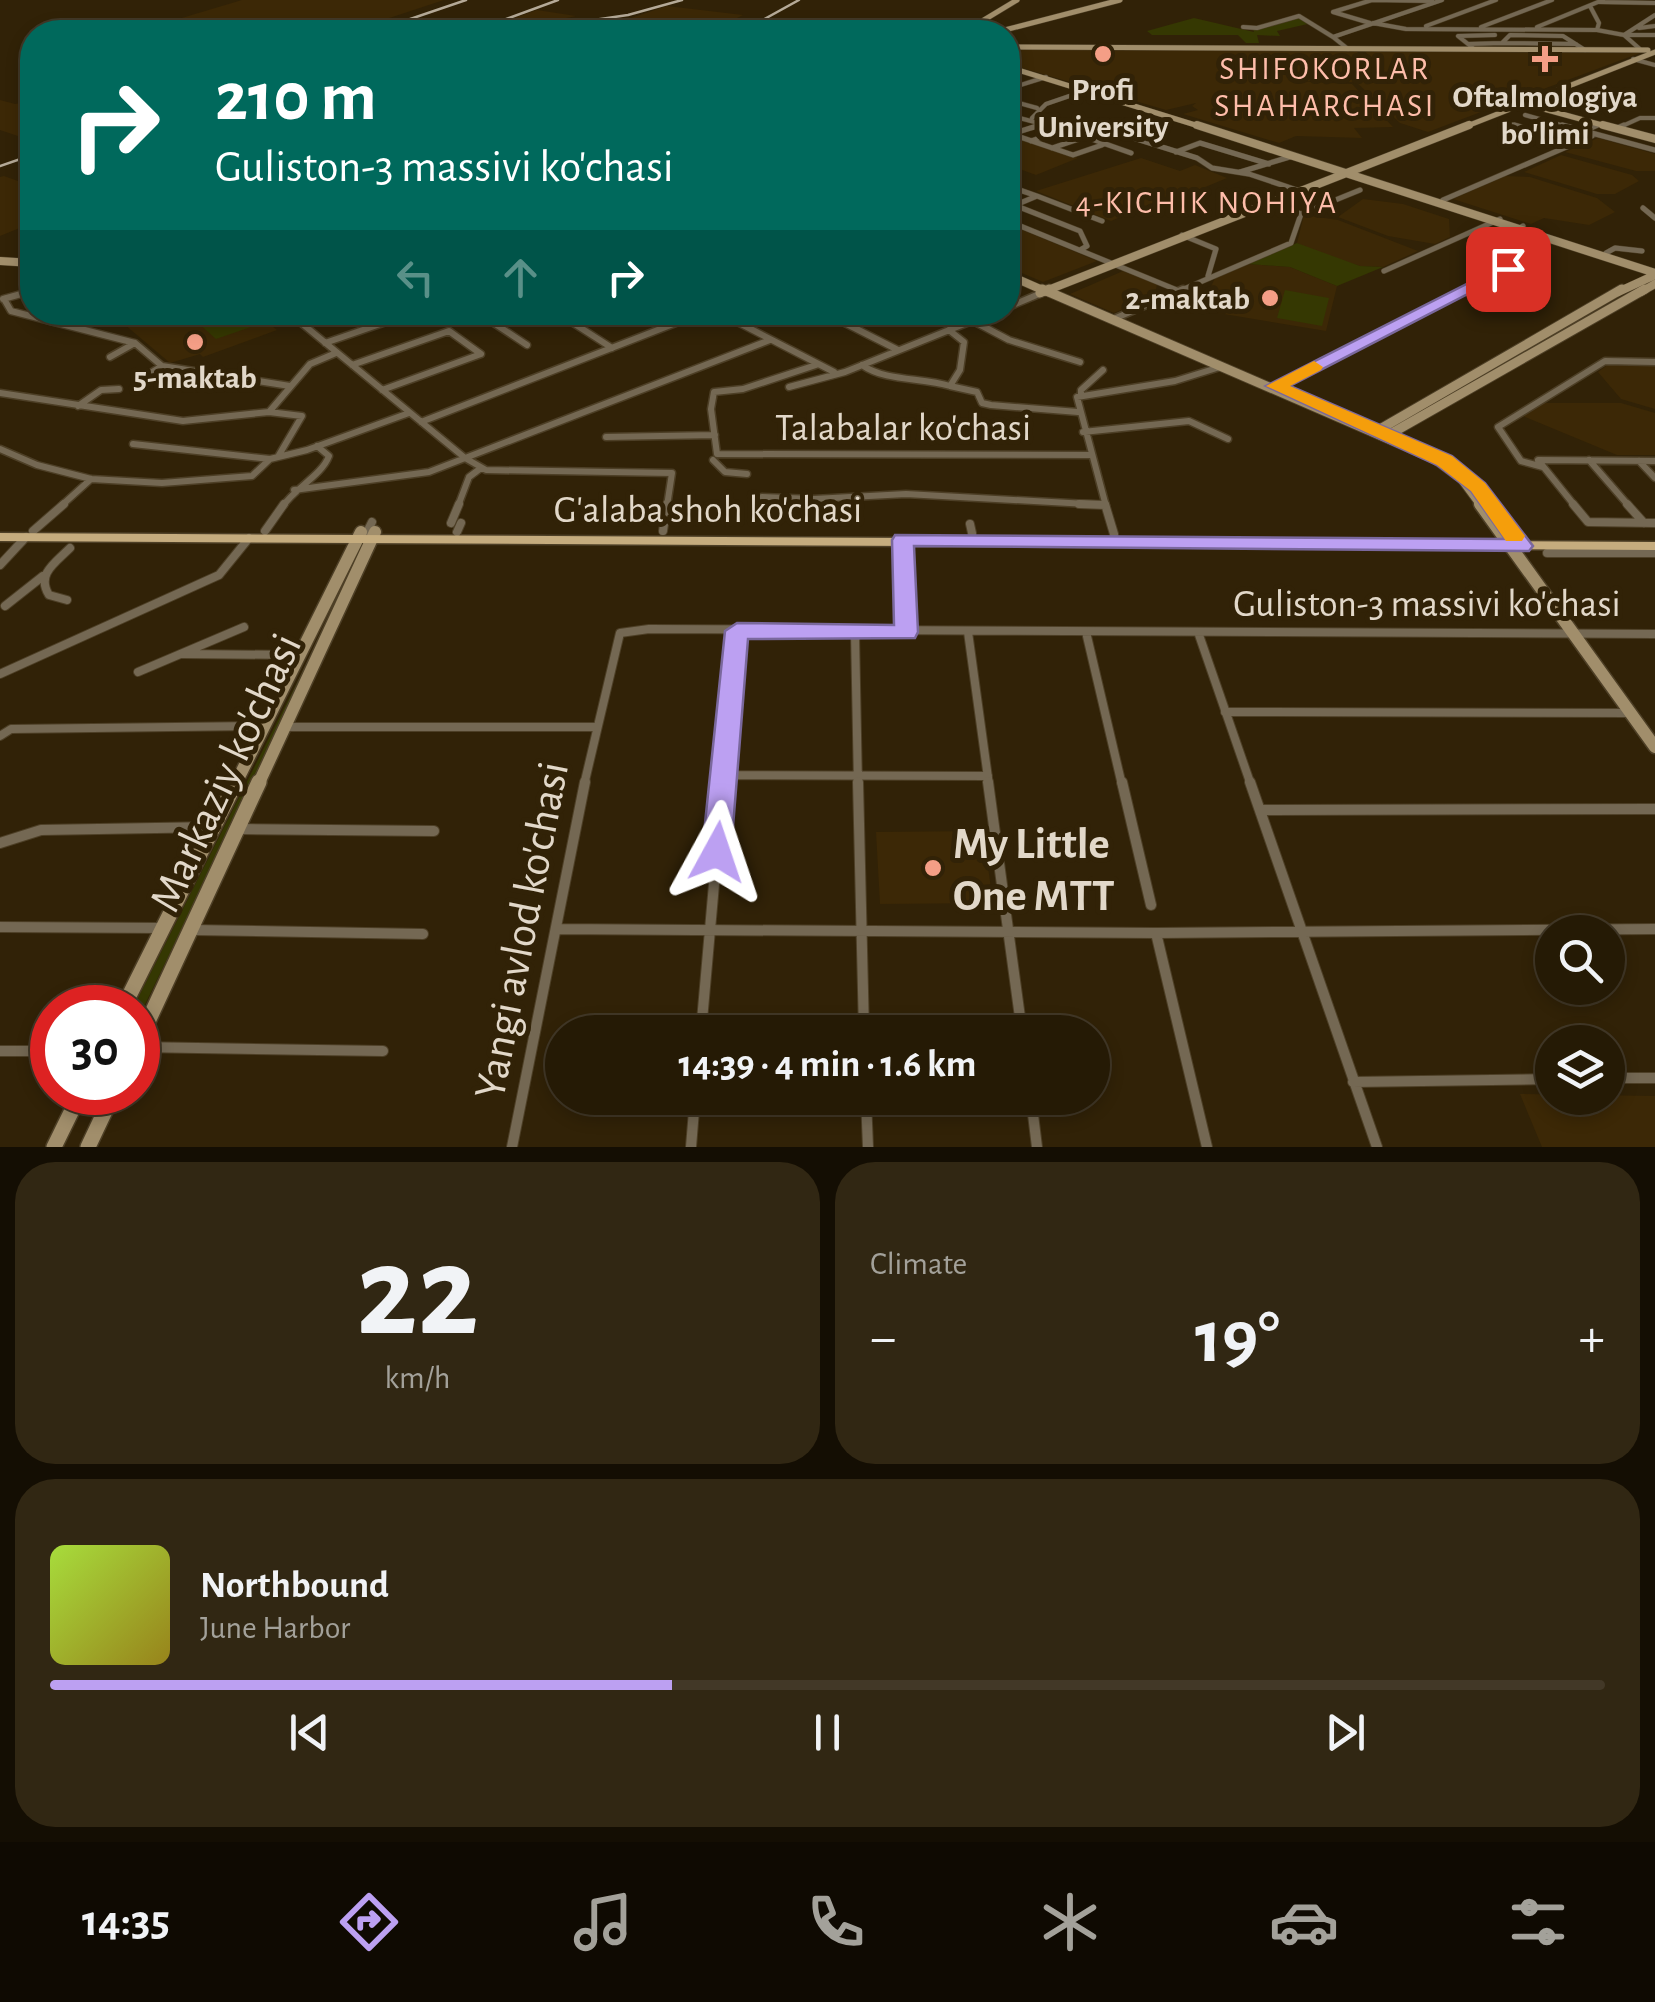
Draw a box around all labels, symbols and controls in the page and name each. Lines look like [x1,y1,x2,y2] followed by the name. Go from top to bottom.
[1092,43,1114,65] marker: Profi University
[1532,46,1558,72] marker: Oftalmologiya bo'limi
[1214,53,1436,122] district label: SHIFOKORLAR SHAHARCHASI
[50,60,180,190] icon: right
[215,63,377,133] text: 210 m
[1037,74,1169,143] place label: Profi University
[1452,81,1638,150] place label: Oftalmologiya bo'limi
[215,145,674,190] text: Guliston-3 massivi ko'chasi
[1075,187,1339,219] district label: 4-KICHIK NOHIYA
[1466,227,1551,312] pin
[1481,242,1536,297] icon: arrive
[388,250,443,305] icon: left
[493,250,548,305] icon: ahead
[598,250,653,305] icon: right
[1125,283,1250,315] place label: 2-maktab
[1259,287,1281,309] marker: 2-maktab
[184,331,206,353] marker: 5-maktab
[133,362,257,394] place label: 5-maktab
[775,410,1031,448] street label: Talabalar ko'chasi
[554,492,862,530] street label: G'alaba shoh ko'chasi
[1233,586,1621,624] street label: Guliston-3 massivi ko'chasi
[142,627,310,919] street label: Markaziy ko'chasi
[468,758,577,1103] street label: Yangi avlod ko'chasi
[665,800,769,904] position arrow
[953,822,1115,919] place label: My Little One MTT
[922,857,944,879] marker: My Little One MTT
[1535,915,1625,1115] map controls
[1535,915,1625,1005] button: search
[30,985,160,1115] speed limit sign: 30
[1535,1025,1625,1115] button: layers
[678,1046,977,1084] text: 14:39 · 4 min · 1.6 km
[356,1229,479,1359] text: 22
[870,1248,967,1280] text: Climate
[1195,1301,1280,1376] text: 19°
[870,1311,896,1366] text: −
[1579,1311,1605,1366] text: +
[384,1362,451,1394] text: km/h
[200,1567,389,1605] text: Northbound
[200,1612,350,1644] text: June Harbor
[282,1705,337,1760] icon: previous
[800,1705,855,1760] icon: pause
[1318,1705,1373,1760] icon: next
[334,1887,404,1957] icon: directions
[568,1887,638,1957] icon: music
[801,1887,871,1957] icon: phone
[1035,1887,1105,1957] icon: climate
[1269,1887,1339,1957] icon: car
[1503,1887,1573,1957] icon: filters
[82,1899,170,1944] text: 14:35

